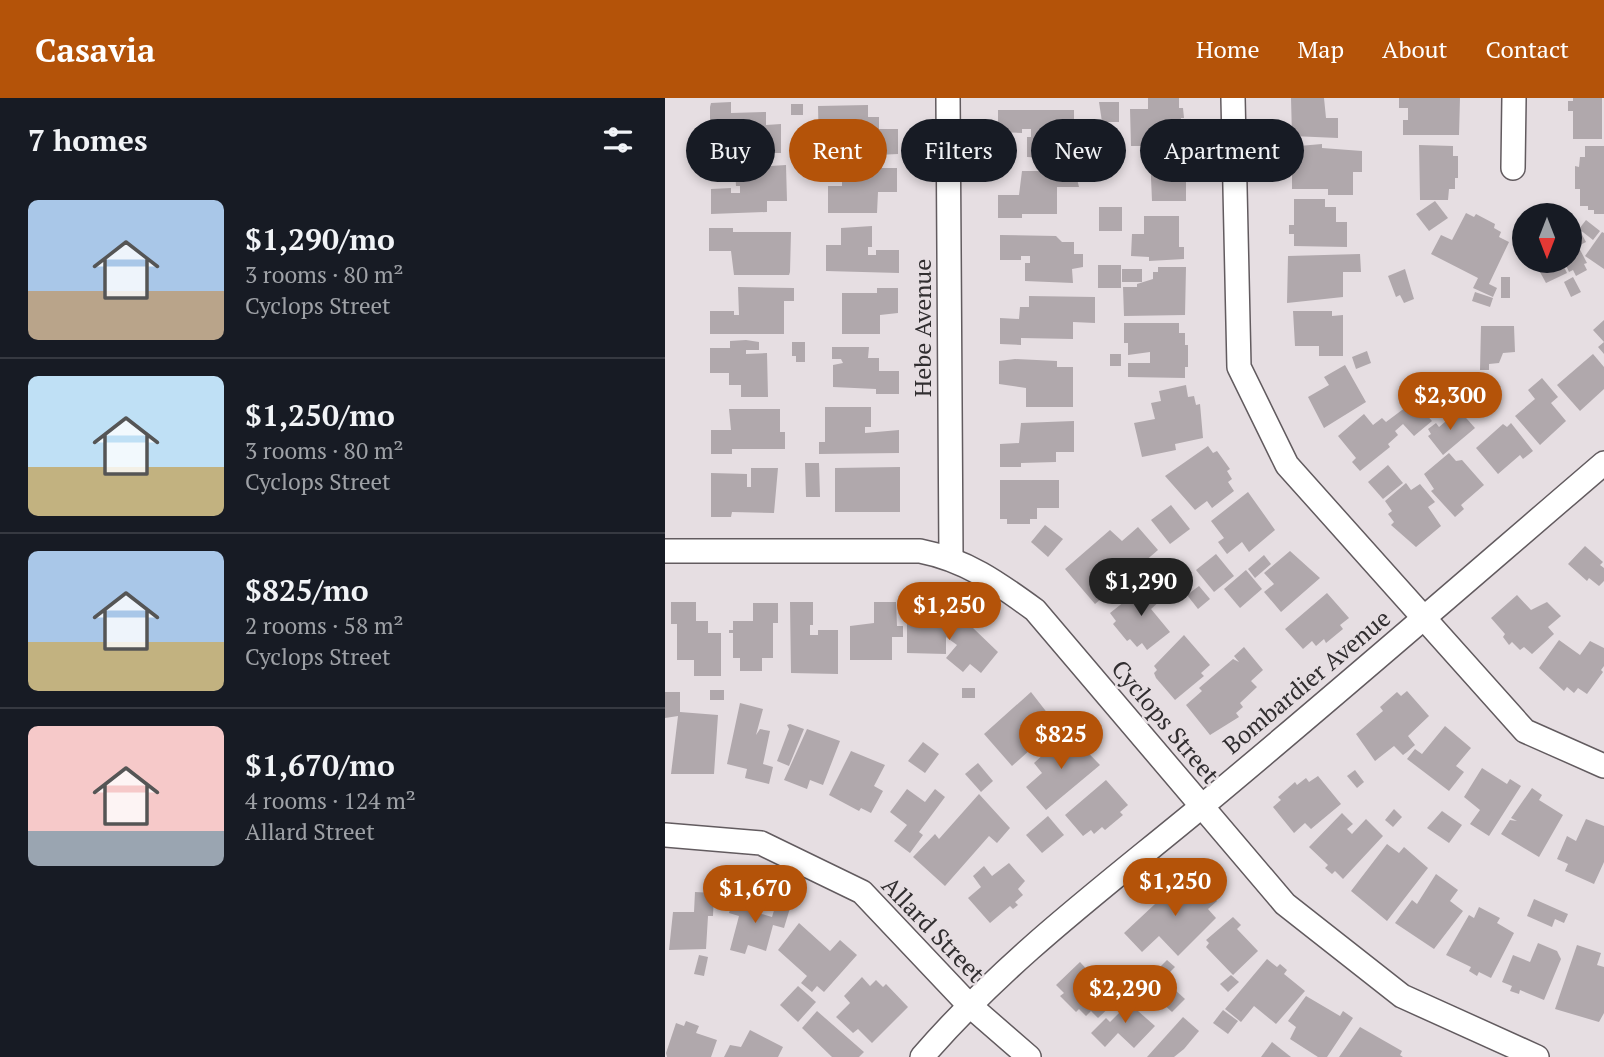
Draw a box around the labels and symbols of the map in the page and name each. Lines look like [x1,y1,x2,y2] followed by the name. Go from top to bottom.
[1512,203,1582,273] north arrow
[906,259,938,397] street label: Hebe Avenue
[1393,372,1507,432] pin: $2,300
[1084,559,1198,618] pin: $1,290
[892,582,1006,642] pin: $1,250
[1216,602,1397,761] street label: Bombardier Avenue
[1105,653,1227,790] street label: Cyclops Street
[1020,712,1102,771] pin: $825
[1118,858,1232,918] pin: $1,250
[698,866,812,925] pin: $1,670
[875,870,992,989] street label: Allard Street
[1068,965,1182,1025] pin: $2,290

